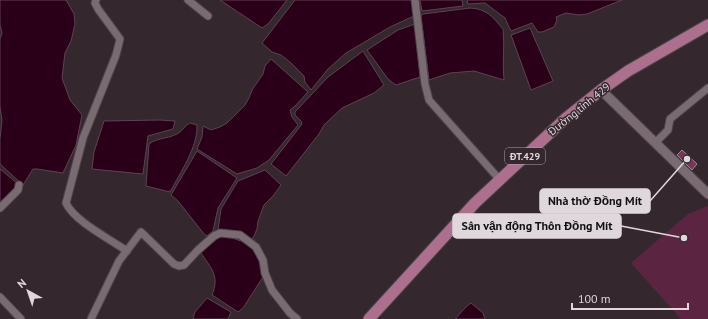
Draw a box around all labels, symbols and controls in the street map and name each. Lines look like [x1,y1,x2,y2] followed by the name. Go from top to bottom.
[544,80,613,139] street label: Đường tỉnh 429
[505,148,545,164] road number: ĐT.429
[540,189,650,213] callout: Nhà thờ Đồng Mít
[548,193,643,208] text: Nhà thờ Đồng Mít
[453,214,621,238] callout: Sân vận động Thôn Đồng Mít
[462,218,613,233] text: Sân vận động Thôn Đồng Mít
[8,271,48,311] north arrow
[14,276,29,291] text: N
[572,285,688,311] scale bar
[578,291,611,306] text: 100 m

